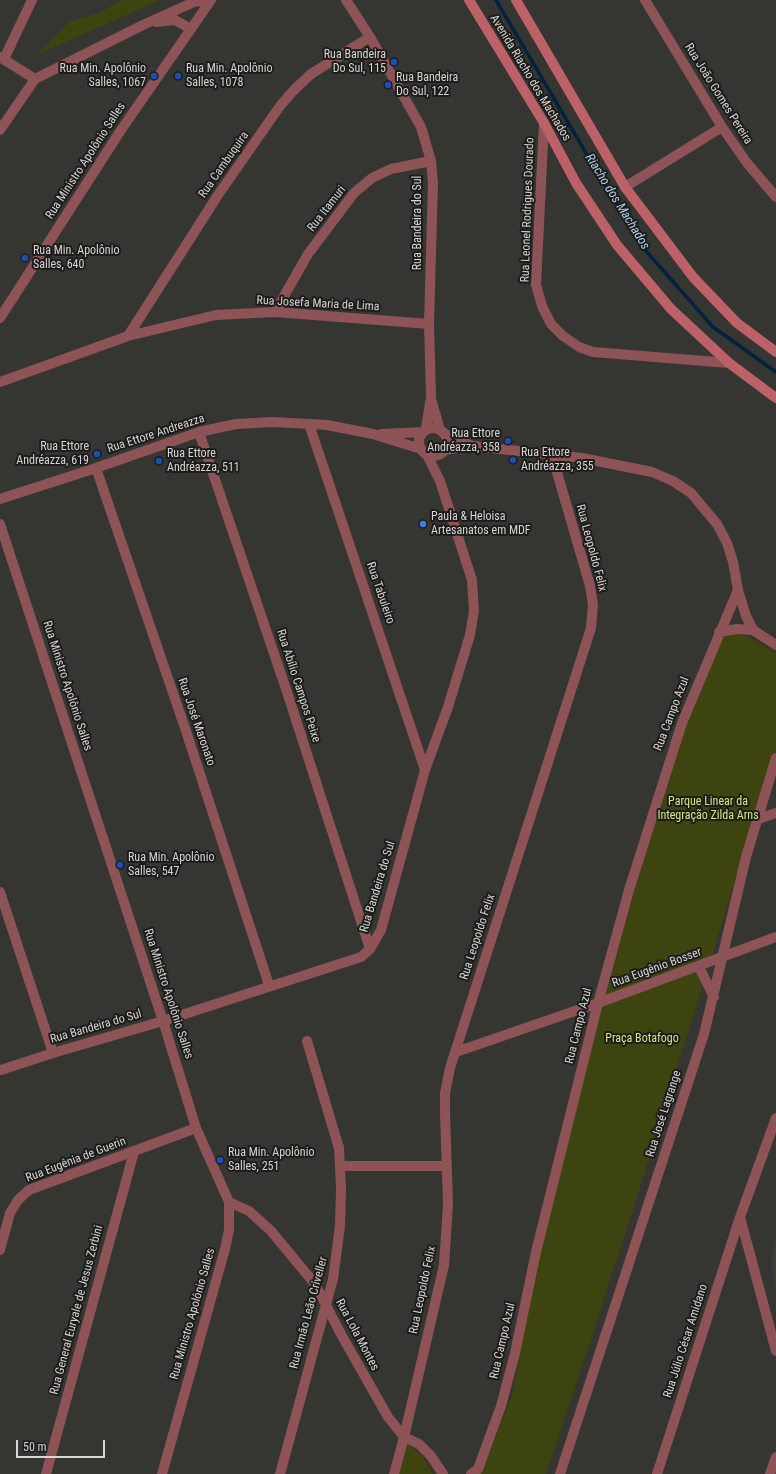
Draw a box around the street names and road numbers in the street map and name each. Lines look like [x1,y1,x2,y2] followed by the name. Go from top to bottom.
[487,12,573,144] street label: Avenida Riacho dos Machados
[681,41,755,147] street label: Rua João Gomes Pereira
[43,100,129,222] street label: Rua Ministro Apolônio Salles
[196,129,252,201] street label: Rua Cambuquira
[518,137,538,283] street label: Rua Leonel Rodrigues Dourado
[411,176,425,270] street label: Rua Bandeira do Sul
[305,183,349,235] street label: Rua Itamuri
[256,294,380,314] street label: Rua Josefa Maria de Lima
[106,411,206,457] street label: Rua Ettore Andreazza
[572,503,610,593] street label: Rua Leopoldo Felix
[363,560,397,626] street label: Rua Tabuleiro
[39,619,95,753] street label: Rua Ministro Apolônio Salles
[273,628,323,744] street label: Rua Abílio Campos Peixe
[651,675,693,753] street label: Rua Campo Azul
[174,676,218,768] street label: Rua José Maronato
[357,840,399,934] street label: Rua Bandeira do Sul
[457,892,499,982] street label: Rua Leopoldo Felix
[140,927,196,1061] street label: Rua Ministro Apolônio Salles
[610,945,704,991] street label: Rua Eugênio Bosser
[563,987,595,1065] street label: Rua Campo Azul
[49,1007,143,1047] street label: Rua Bandeira do Sul
[643,1069,685,1159] street label: Rua José Lagrange
[24,1134,128,1186] street label: Rua Eugênia de Guerin
[47,1224,107,1396] street label: Rua General Euryale de Jesus Zerbini
[407,1245,439,1335] street label: Rua Leopoldo Felix
[167,1247,219,1381] street label: Rua Ministro Apolônio Salles
[287,1255,331,1371] street label: Rua Irmão Leão Criveller
[661,1282,711,1400] street label: Rua Júlio César Amidano
[332,1297,382,1373] street label: Rua Lola Montes
[487,1301,519,1381] street label: Rua Campo Azul

